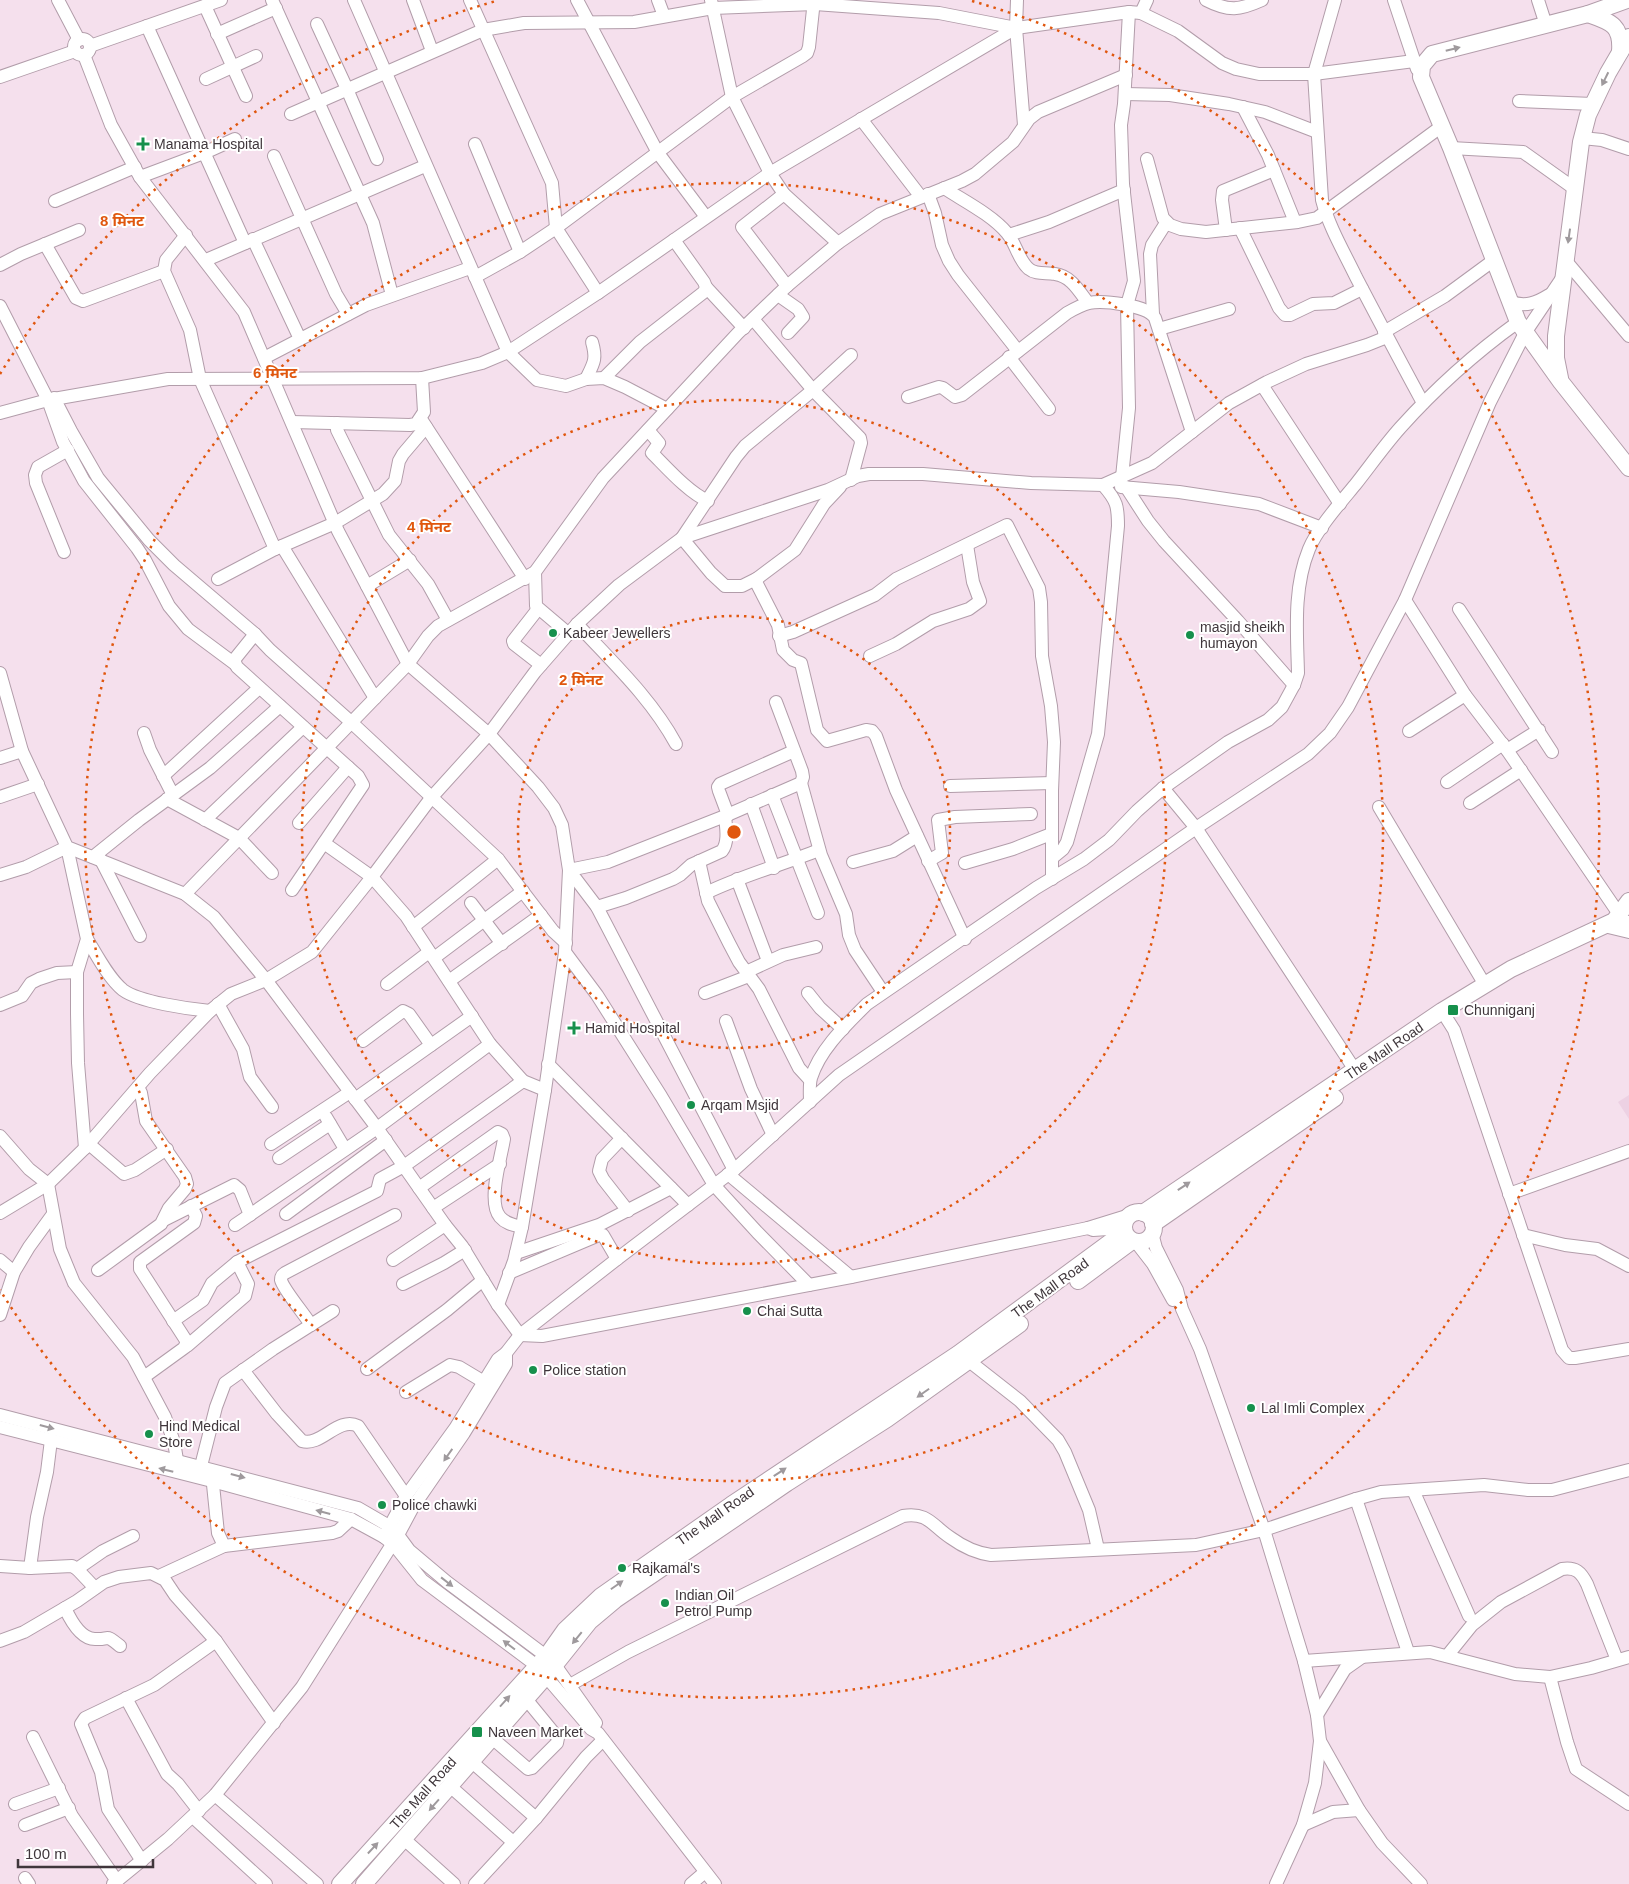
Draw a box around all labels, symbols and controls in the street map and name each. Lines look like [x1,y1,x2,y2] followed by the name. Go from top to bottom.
[1445,44,1460,52] one-way arrow
[1601,72,1609,86] one-way arrow
[154,136,263,152] place label: Manama Hospital
[136,137,150,151] marker: Manama Hospital
[100,212,145,229] text: 8 मिनट
[1565,229,1573,245] one-way arrow
[253,364,298,381] text: 6 मिनट
[407,518,452,535] text: 4 मिनट
[1200,619,1285,651] place label: masjid sheikh humayon
[563,625,670,641] place label: Kabeer Jewellers
[547,627,559,639] marker: Kabeer Jewellers
[1184,629,1196,641] marker: masjid sheikh humayon
[559,671,604,688] text: 2 मिनट
[725,823,743,841] centre of rings
[1464,1002,1535,1018] place label: Chunniganj
[1446,1003,1460,1017] marker: Chunniganj
[1342,1019,1426,1083] street label: The Mall Road
[585,1020,680,1036] place label: Hamid Hospital
[567,1021,581,1035] marker: Hamid Hospital
[701,1097,779,1113] place label: Arqam Msjid
[685,1099,697,1111] marker: Arqam Msjid
[1177,1181,1191,1191] one-way arrow
[1008,1255,1092,1321] street label: The Mall Road
[757,1303,823,1319] place label: Chai Sutta
[741,1305,753,1317] marker: Chai Sutta
[543,1362,626,1378] place label: Police station
[527,1364,539,1376] marker: Police station
[916,1388,930,1398] one-way arrow
[1261,1400,1364,1416] place label: Lal Imli Complex
[1245,1402,1257,1414] marker: Lal Imli Complex
[159,1418,240,1450] place label: Hind Medical Store
[40,1423,55,1431] one-way arrow
[143,1428,155,1440] marker: Hind Medical Store
[444,1448,453,1462] one-way arrow
[158,1466,173,1474] one-way arrow
[773,1468,786,1477] one-way arrow
[231,1472,246,1480] one-way arrow
[673,1483,757,1549] street label: The Mall Road
[392,1497,477,1513] place label: Police chawki
[376,1499,388,1511] marker: Police chawki
[315,1507,330,1515] one-way arrow
[632,1560,700,1576] place label: Rajkamal's
[616,1562,628,1574] marker: Rajkamal's
[440,1576,453,1587] one-way arrow
[610,1579,623,1590] one-way arrow
[675,1587,752,1619] place label: Indian Oil Petrol Pump
[659,1597,671,1609] marker: Indian Oil Petrol Pump
[572,1631,582,1645] one-way arrow
[503,1639,516,1650] one-way arrow
[499,1696,511,1708] one-way arrow
[488,1724,583,1740] place label: Naveen Market
[470,1725,484,1739] marker: Naveen Market
[387,1754,459,1832] street label: The Mall Road
[428,1799,440,1811] one-way arrow
[18,1836,152,1868] scale bar
[367,1843,379,1855] one-way arrow
[25,1845,67,1862] text: 100 m

